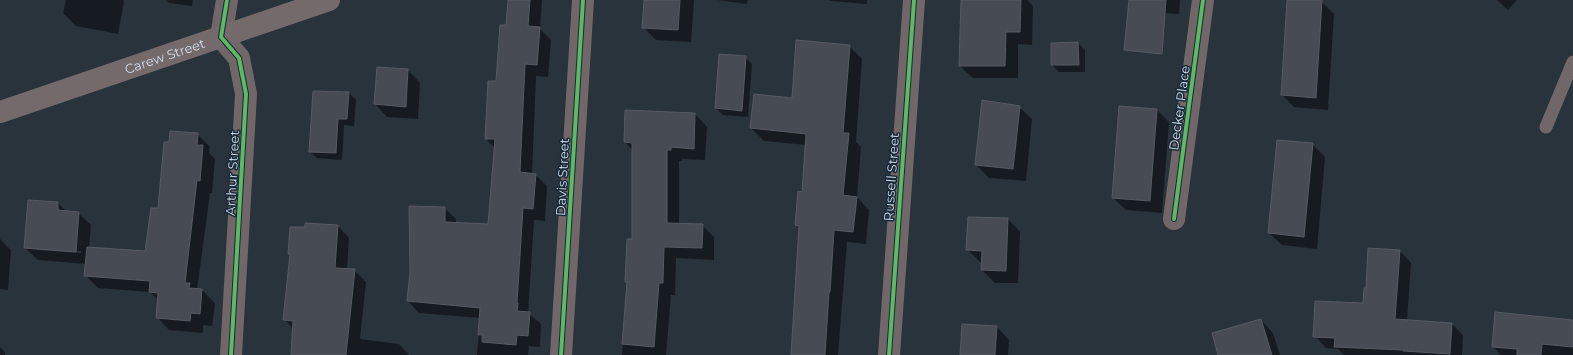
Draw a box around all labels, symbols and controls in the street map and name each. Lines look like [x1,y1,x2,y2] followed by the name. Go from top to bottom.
[122,35,207,77] street label: Carew Street
[1165,64,1193,151] street label: Decker Place
[222,130,242,216] street label: Arthur Street
[880,132,902,222] street label: Russell Street
[552,138,572,216] street label: Davis Street

